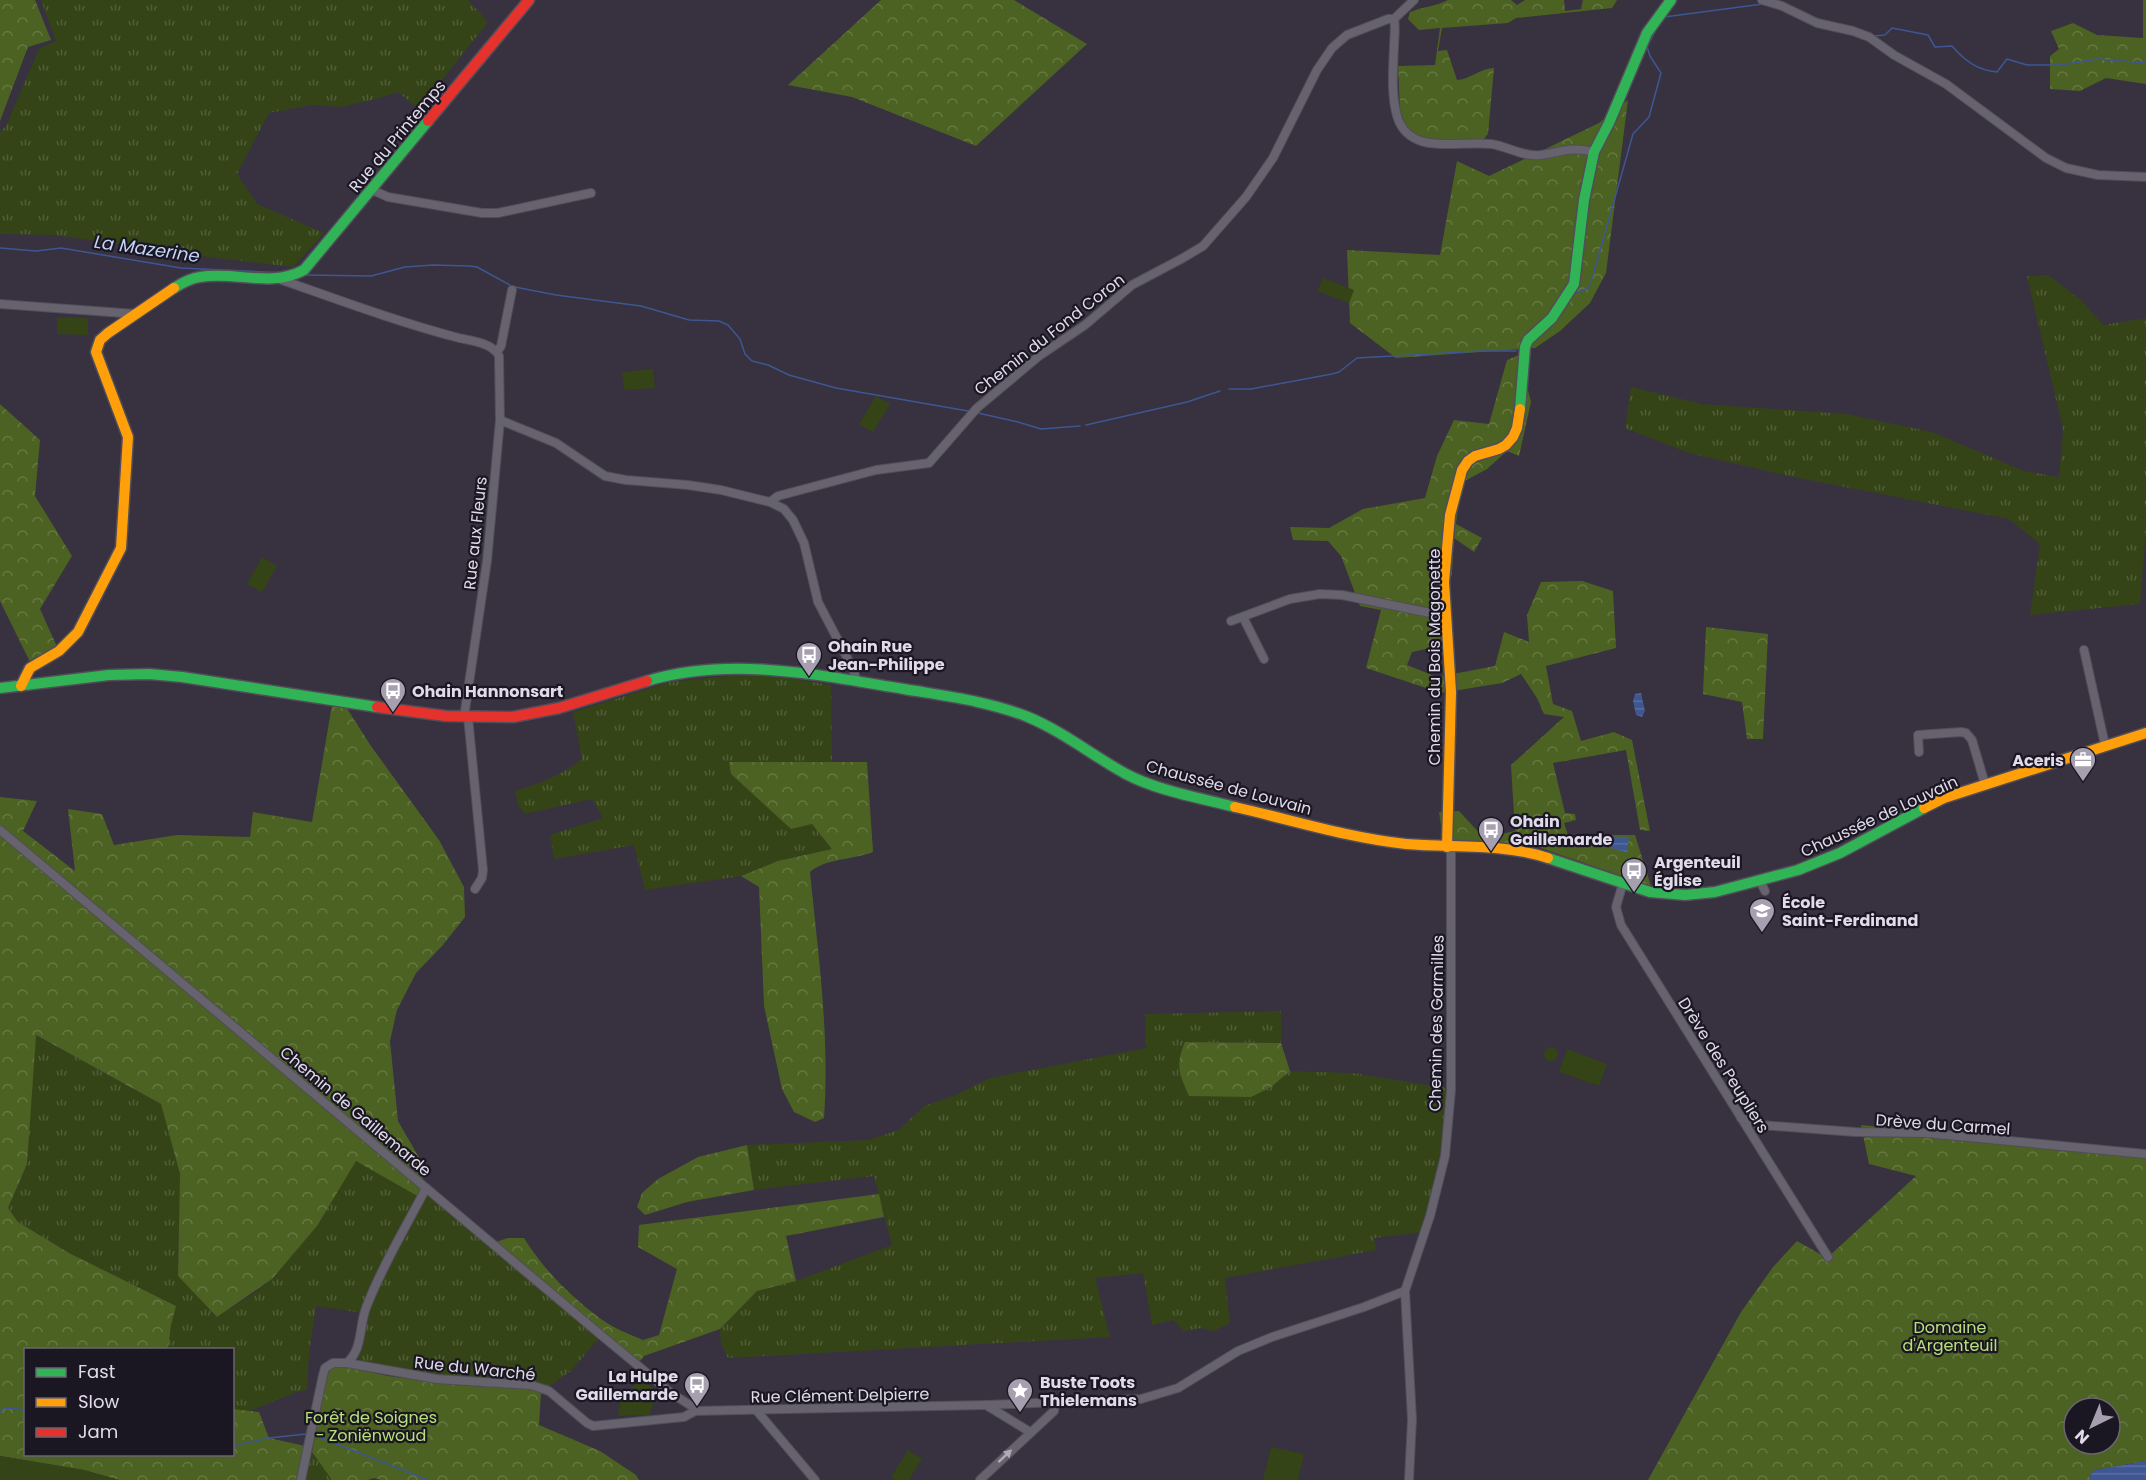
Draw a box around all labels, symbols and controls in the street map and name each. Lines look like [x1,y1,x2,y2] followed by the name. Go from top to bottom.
[343,75,451,197] street label: Rue du Printemps
[93,229,201,268] water label: La Mazerine
[969,268,1129,401] street label: Chemin du Fond Coron
[458,475,493,591] street label: Rue aux Fleurs
[1423,549,1446,765] street label: Chemin du Bois Magonette
[828,635,945,676] place label: Ohain Rue Jean-Philippe
[794,640,824,678] bus stop icon: Ohain Rue Jean-Philippe
[378,676,408,714] bus stop icon: Ohain Hannonsart
[412,680,563,703] place label: Ohain Hannonsart
[2068,745,2098,783] office icon: Aceris
[2012,749,2064,772] place label: Aceris
[1143,754,1314,821] street label: Chaussée de Louvain
[1797,770,1961,863] street label: Chaussée de Louvain
[1510,810,1613,851] place label: Ohain Gaillemarde
[1476,815,1506,853] bus stop icon: Ohain Gaillemarde
[1654,851,1741,892] place label: Argenteuil Église
[1619,856,1649,894] bus stop icon: Argenteuil Église
[1782,891,1918,932] place label: École Saint-Ferdinand
[1747,896,1777,934] school or university icon: École Saint-Ferdinand
[1423,935,1450,1111] street label: Chemin des Garmilles
[1672,993,1775,1138] street label: Drève des Peupliers
[275,1041,436,1182] street label: Chemin de Gaillemarde
[1875,1108,2011,1141] street label: Drève du Carmel
[1903,1316,1997,1357] park label: Domaine d'Argenteuil
[24,1348,234,1456] legend
[413,1351,537,1386] street label: Rue du Warché
[78,1359,115,1384] text: Fast
[576,1365,678,1406] place label: La Hulpe Gaillemarde
[682,1370,712,1408] bus stop icon: La Hulpe Gaillemarde
[1040,1371,1137,1412] place label: Buste Toots Thielemans
[1005,1376,1035,1414] place icon: Buste Toots Thielemans
[750,1382,930,1409] street label: Rue Clément Delpierre
[78,1389,120,1414] text: Slow
[2062,1396,2122,1456] north arrow
[305,1406,437,1447] park label: Forêt de Soignes - Zoniënwoud
[78,1419,118,1444] text: Jam
[2070,1424,2094,1449] text: N
[998,1449,1013,1463] one-way arrow

